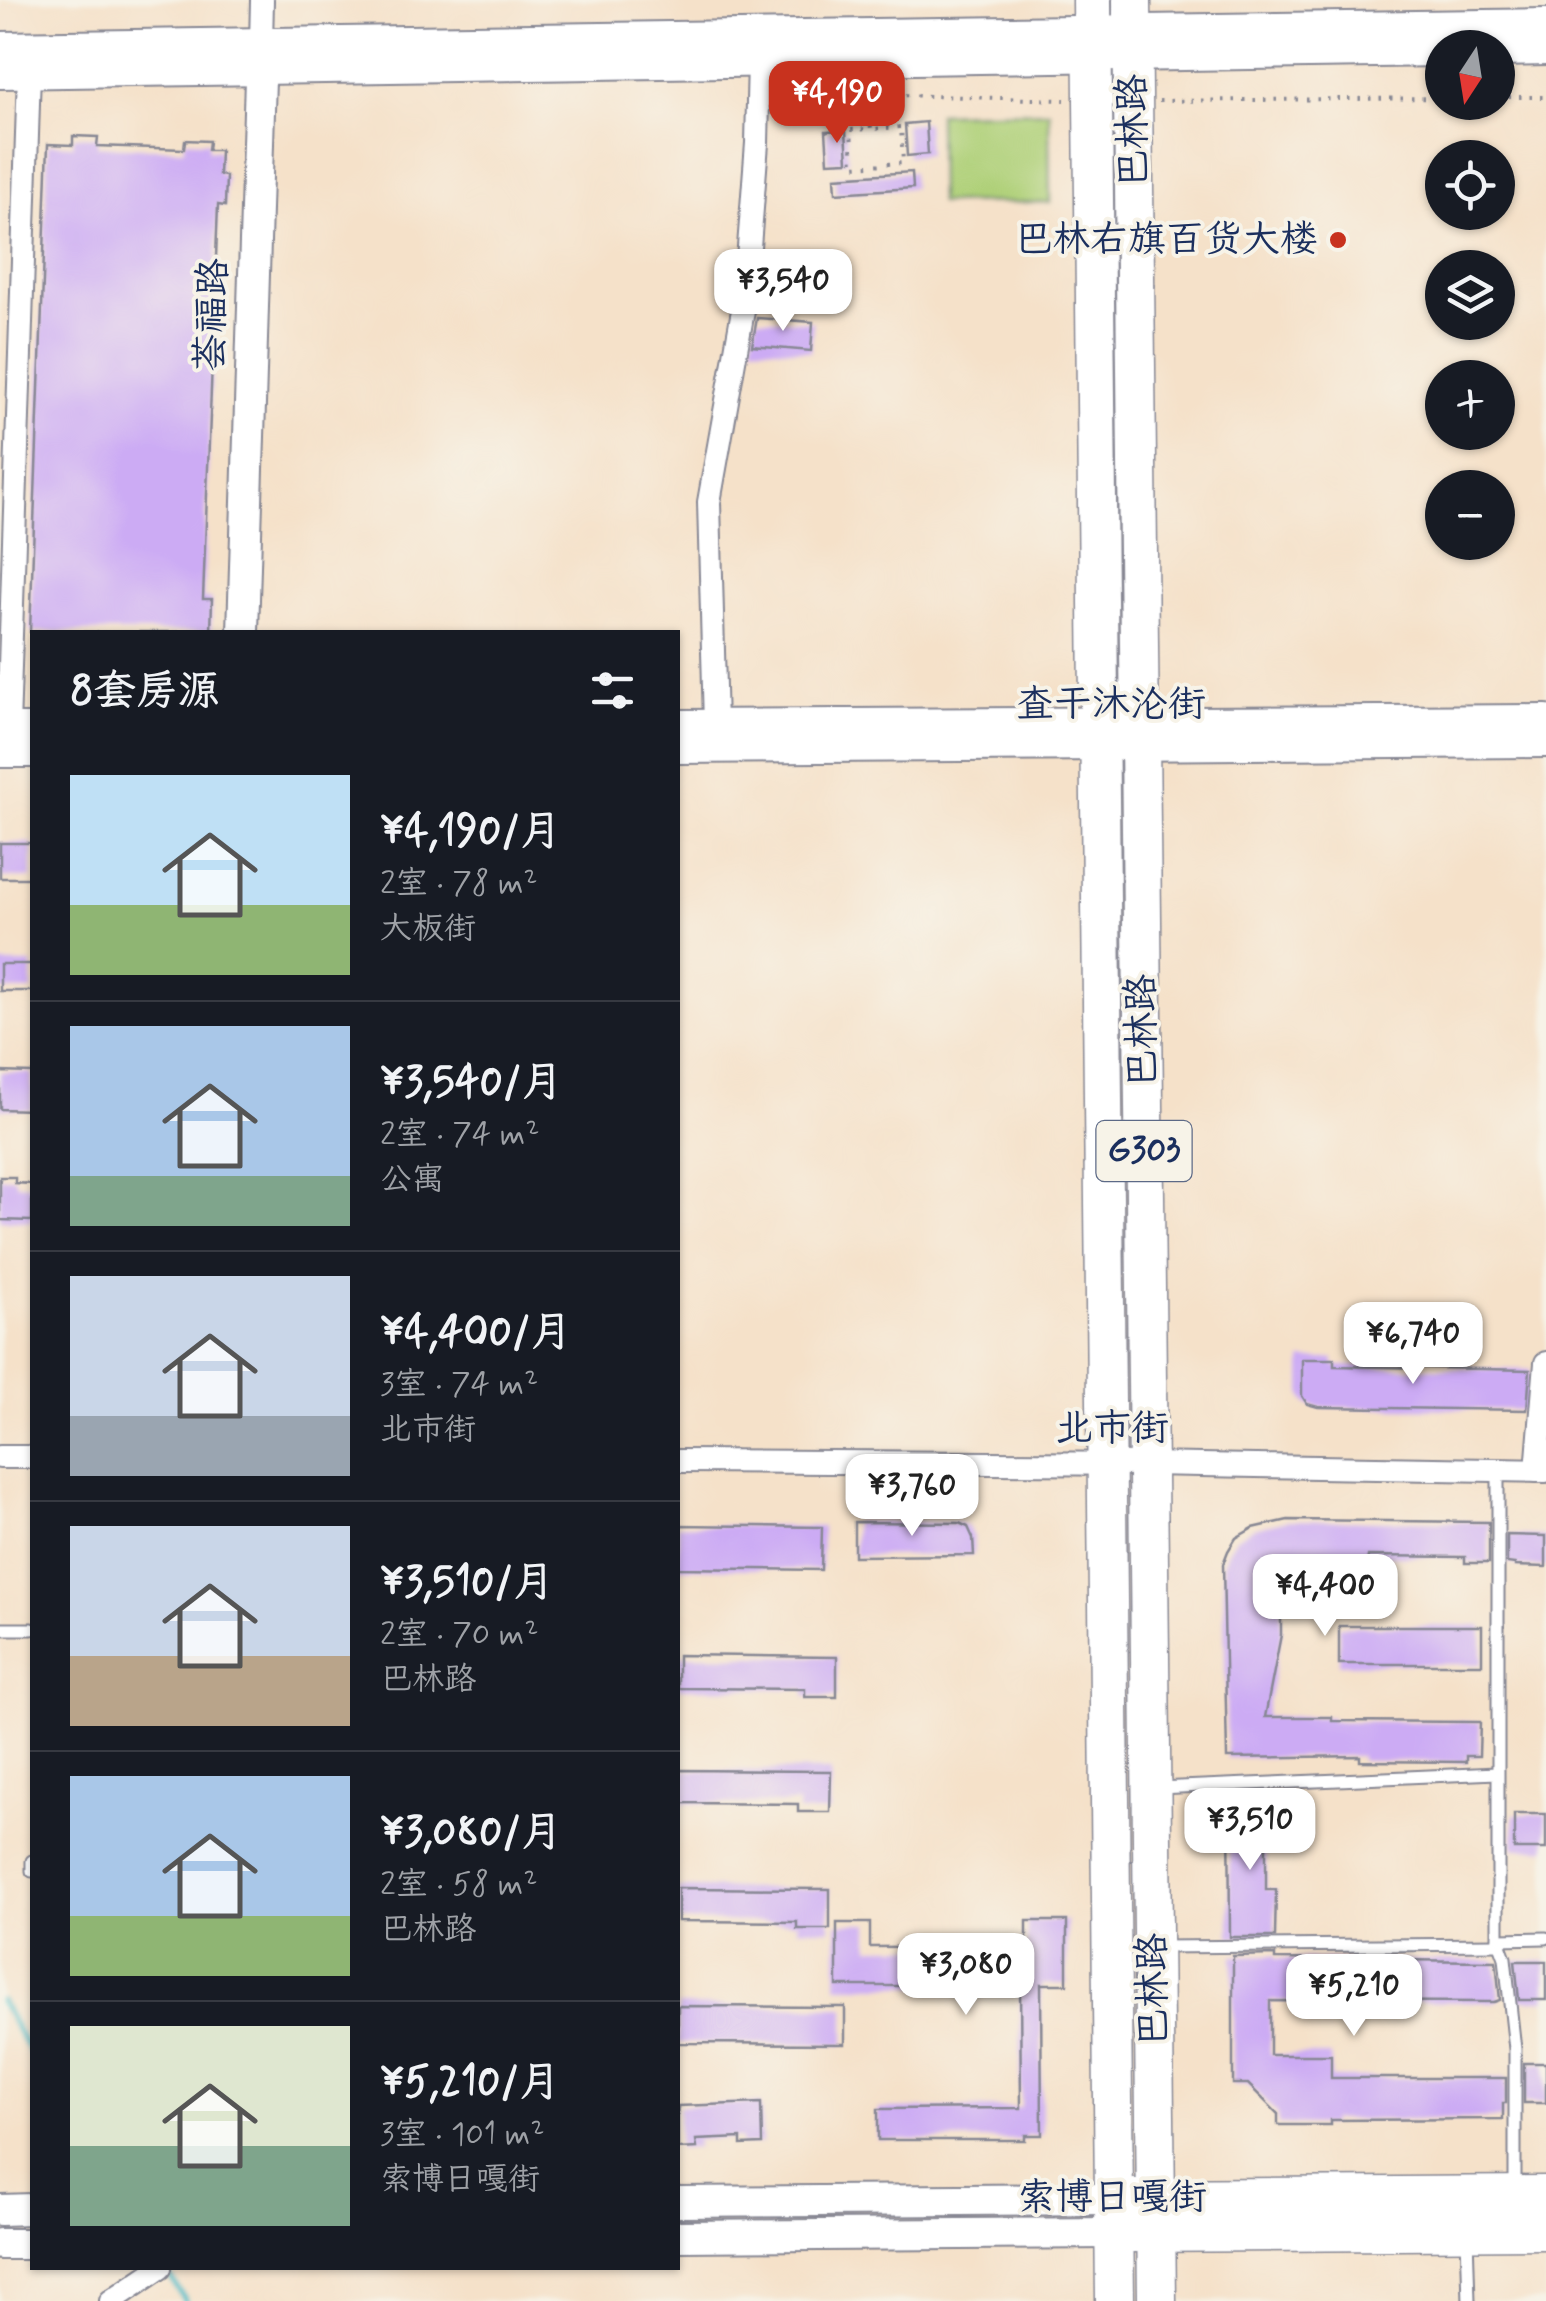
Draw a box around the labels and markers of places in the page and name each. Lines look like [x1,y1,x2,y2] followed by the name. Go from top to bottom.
[756,61,918,146] pin: ¥4,190
[1014,216,1318,265] place label: 巴林右旗百货大楼
[1327,229,1349,251] marker: 巴林右旗百货大楼
[702,249,864,334] pin: ¥3,540
[1332,1302,1494,1387] pin: ¥6,740
[831,1454,993,1539] pin: ¥3,760
[1244,1554,1406,1639] pin: ¥4,400
[1169,1788,1331,1873] pin: ¥3,510
[885,1933,1047,2018] pin: ¥3,080
[1273,1954,1435,2039] pin: ¥5,210

